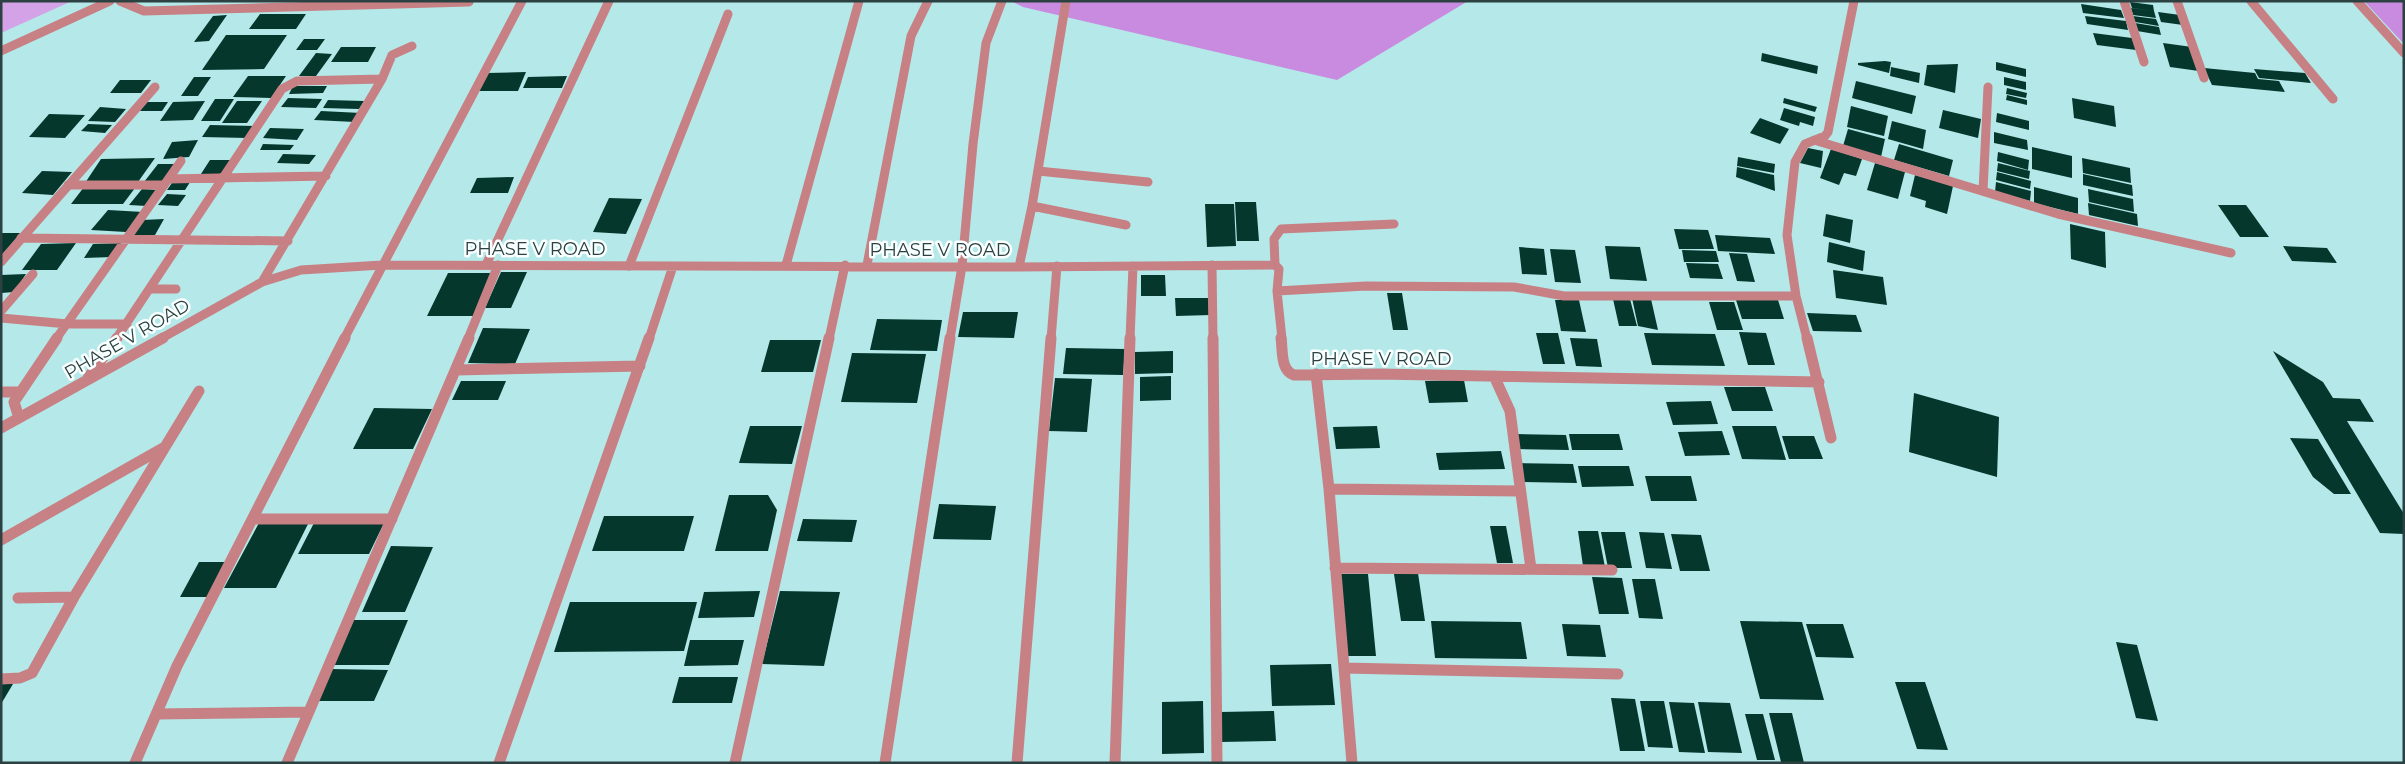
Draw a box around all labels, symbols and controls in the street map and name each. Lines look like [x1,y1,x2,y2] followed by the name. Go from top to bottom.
[464,238,606,260] street label: PHASE V ROAD
[869,239,1011,261] street label: PHASE V ROAD
[60,294,194,384] street label: PHASE V ROAD
[1310,348,1452,370] street label: PHASE V ROAD

